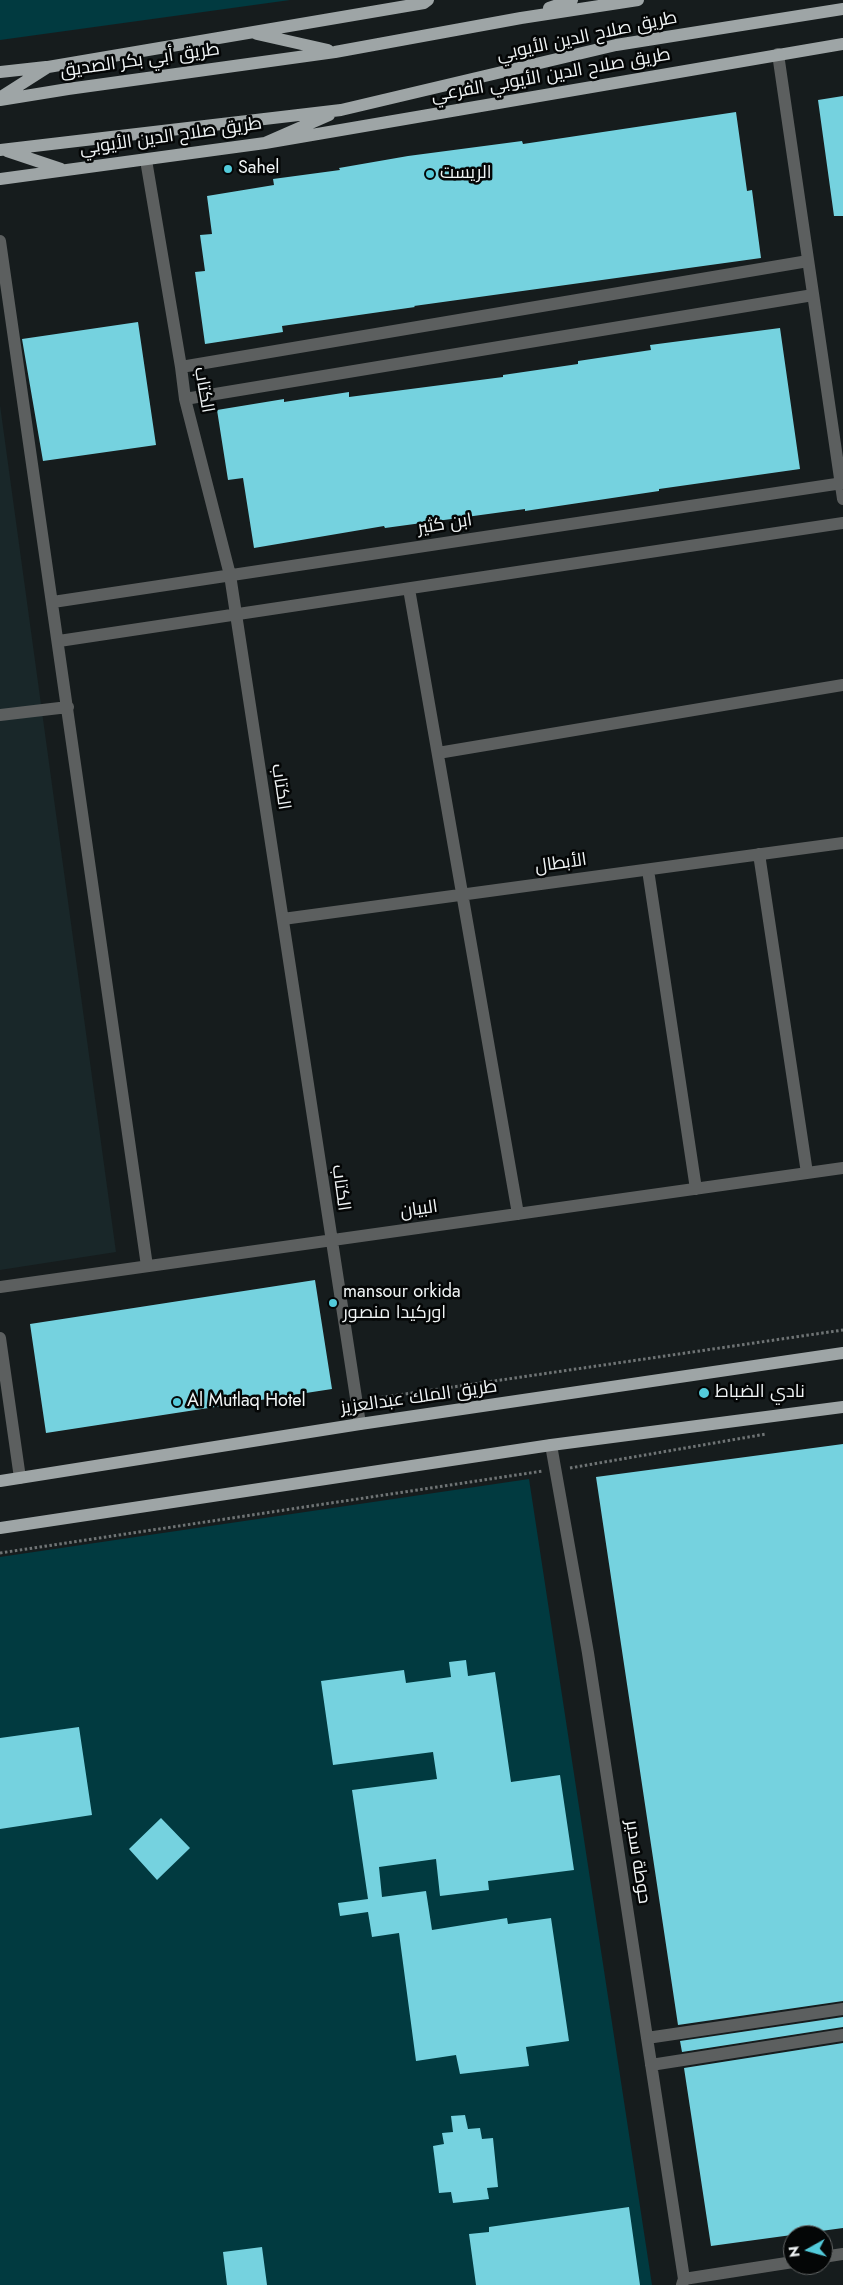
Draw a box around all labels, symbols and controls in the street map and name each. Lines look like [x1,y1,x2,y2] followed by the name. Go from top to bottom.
[495,7,679,67] street label: طريق صلاح الدين الأيوبي
[59,39,221,83] street label: طريق أبي بكر الصديق
[430,44,672,108] street label: طريق صلاح الدين الأيوبي الفرعي
[79,114,263,160] street label: طريق صلاح الدين الأيوبي
[238,158,279,180] place label: Sahel
[222,163,234,175] marker: Sahel
[440,163,492,185] place label: الريست
[424,168,436,180] marker: الريست
[188,365,218,415] street label: الكتاب
[416,510,474,540] street label: ابن كثير
[266,762,294,812] street label: الكتاب
[534,850,588,878] street label: الأبطال
[326,1163,354,1213] street label: الكتاب
[399,1197,439,1223] street label: البيان
[343,1282,461,1325] place label: mansour orkida اوركيدا منصور
[327,1297,339,1309] marker: mansour orkida اوركيدا منصور
[339,1376,499,1420] street label: طريق الملك عبدالعزيز
[715,1382,805,1404] place label: نادي الضباط
[697,1386,711,1400] marker: نادي الضباط
[187,1391,306,1413] place label: Al Mutlaq Hotel
[171,1396,183,1408] marker: Al Mutlaq Hotel
[620,1819,654,1905] street label: حوطة سدير
[783,2225,833,2275] north arrow
[784,2245,805,2258] text: N

